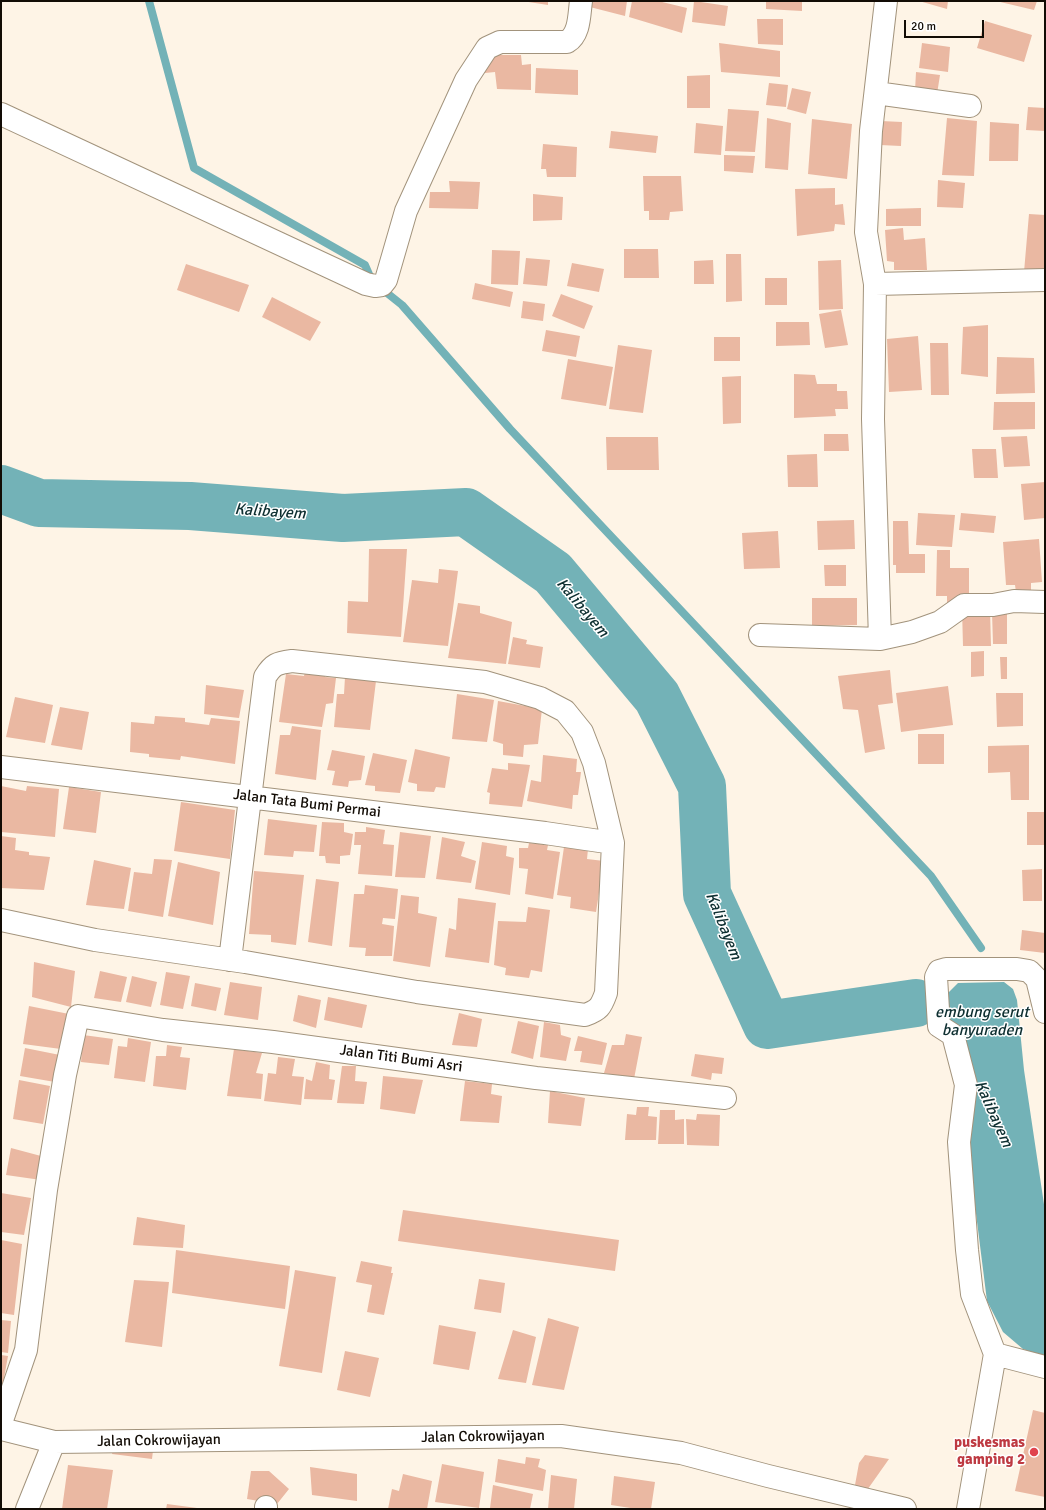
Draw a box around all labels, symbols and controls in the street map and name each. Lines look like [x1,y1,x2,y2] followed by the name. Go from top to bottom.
[906,12,986,38] scale bar
[911,19,936,34] text: 20 m
[234,500,306,524] water label: Kalibayem
[552,575,612,641] water label: Kalibayem
[232,786,382,822] street label: Jalan Tata Bumi Permai
[701,889,745,963] water label: Kalibayem
[935,1003,1029,1041] water label: embung serut banyuraden
[338,1041,464,1077] street label: Jalan Titi Bumi Asri
[970,1078,1016,1150] water label: Kalibayem
[421,1427,545,1447] street label: Jalan Cokrowijayan
[97,1431,221,1451] street label: Jalan Cokrowijayan
[954,1434,1025,1469] place label: puskesmas gamping 2
[1028,1446,1040,1458] marker: puskesmas gamping 2

